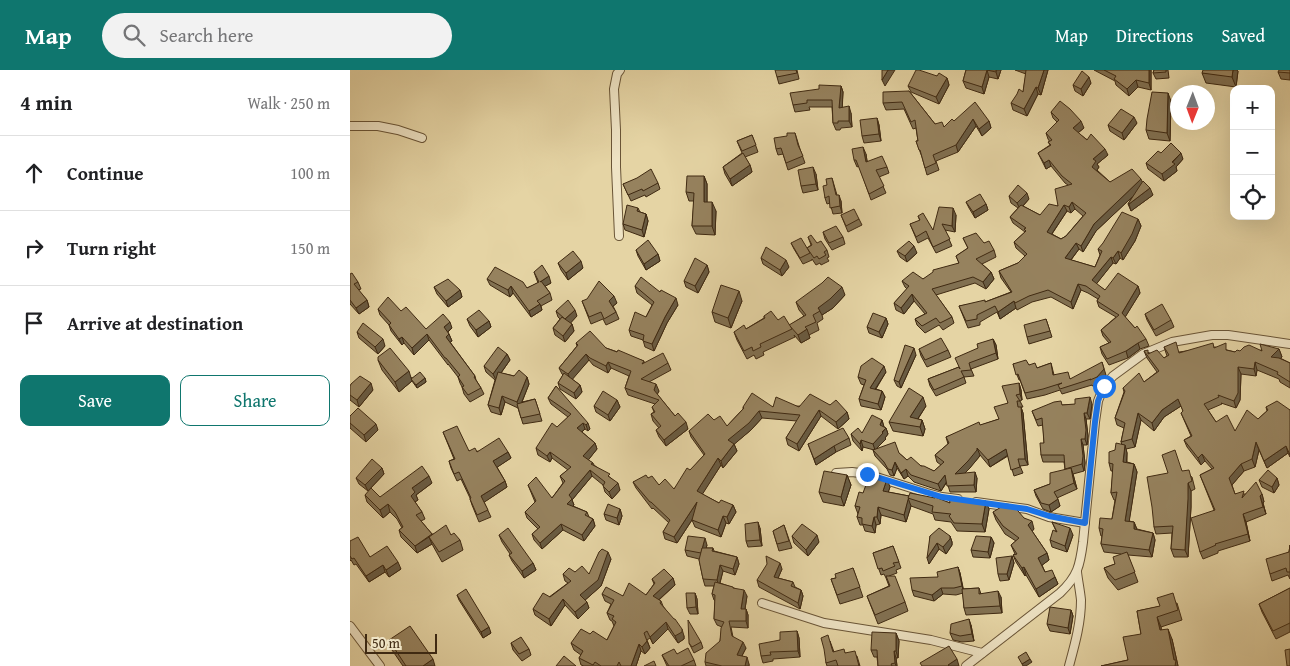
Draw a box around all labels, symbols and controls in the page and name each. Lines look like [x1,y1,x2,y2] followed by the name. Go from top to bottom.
[102,13,452,58] search box
[25,18,72,53] text: Map
[120,21,148,49] icon: search
[160,21,253,49] text: Search here
[1055,22,1088,49] text: Map
[1116,22,1193,49] text: Directions
[1221,22,1265,49] text: Saved
[1170,85,1215,130] north arrow
[1230,85,1275,220] map controls
[1230,85,1275,130] button: +
[20,87,72,118] text: 4 min
[247,91,330,115] text: Walk · 250 m
[1230,130,1275,175] button: −
[20,159,48,187] icon: ahead
[67,159,144,187] text: Continue
[290,161,330,185] text: 100 m
[1230,175,1275,220] button: locate
[20,234,48,262] icon: right
[67,234,156,262] text: Turn right
[290,236,330,260] text: 150 m
[20,309,48,337] icon: arrive
[67,309,243,337] text: Arrive at destination
[20,375,170,426] button: Save
[180,375,330,426] button: Share
[1093,375,1116,398] route start
[856,463,879,486] route end
[365,631,438,654] scale bar
[372,633,400,653] text: 50 m

